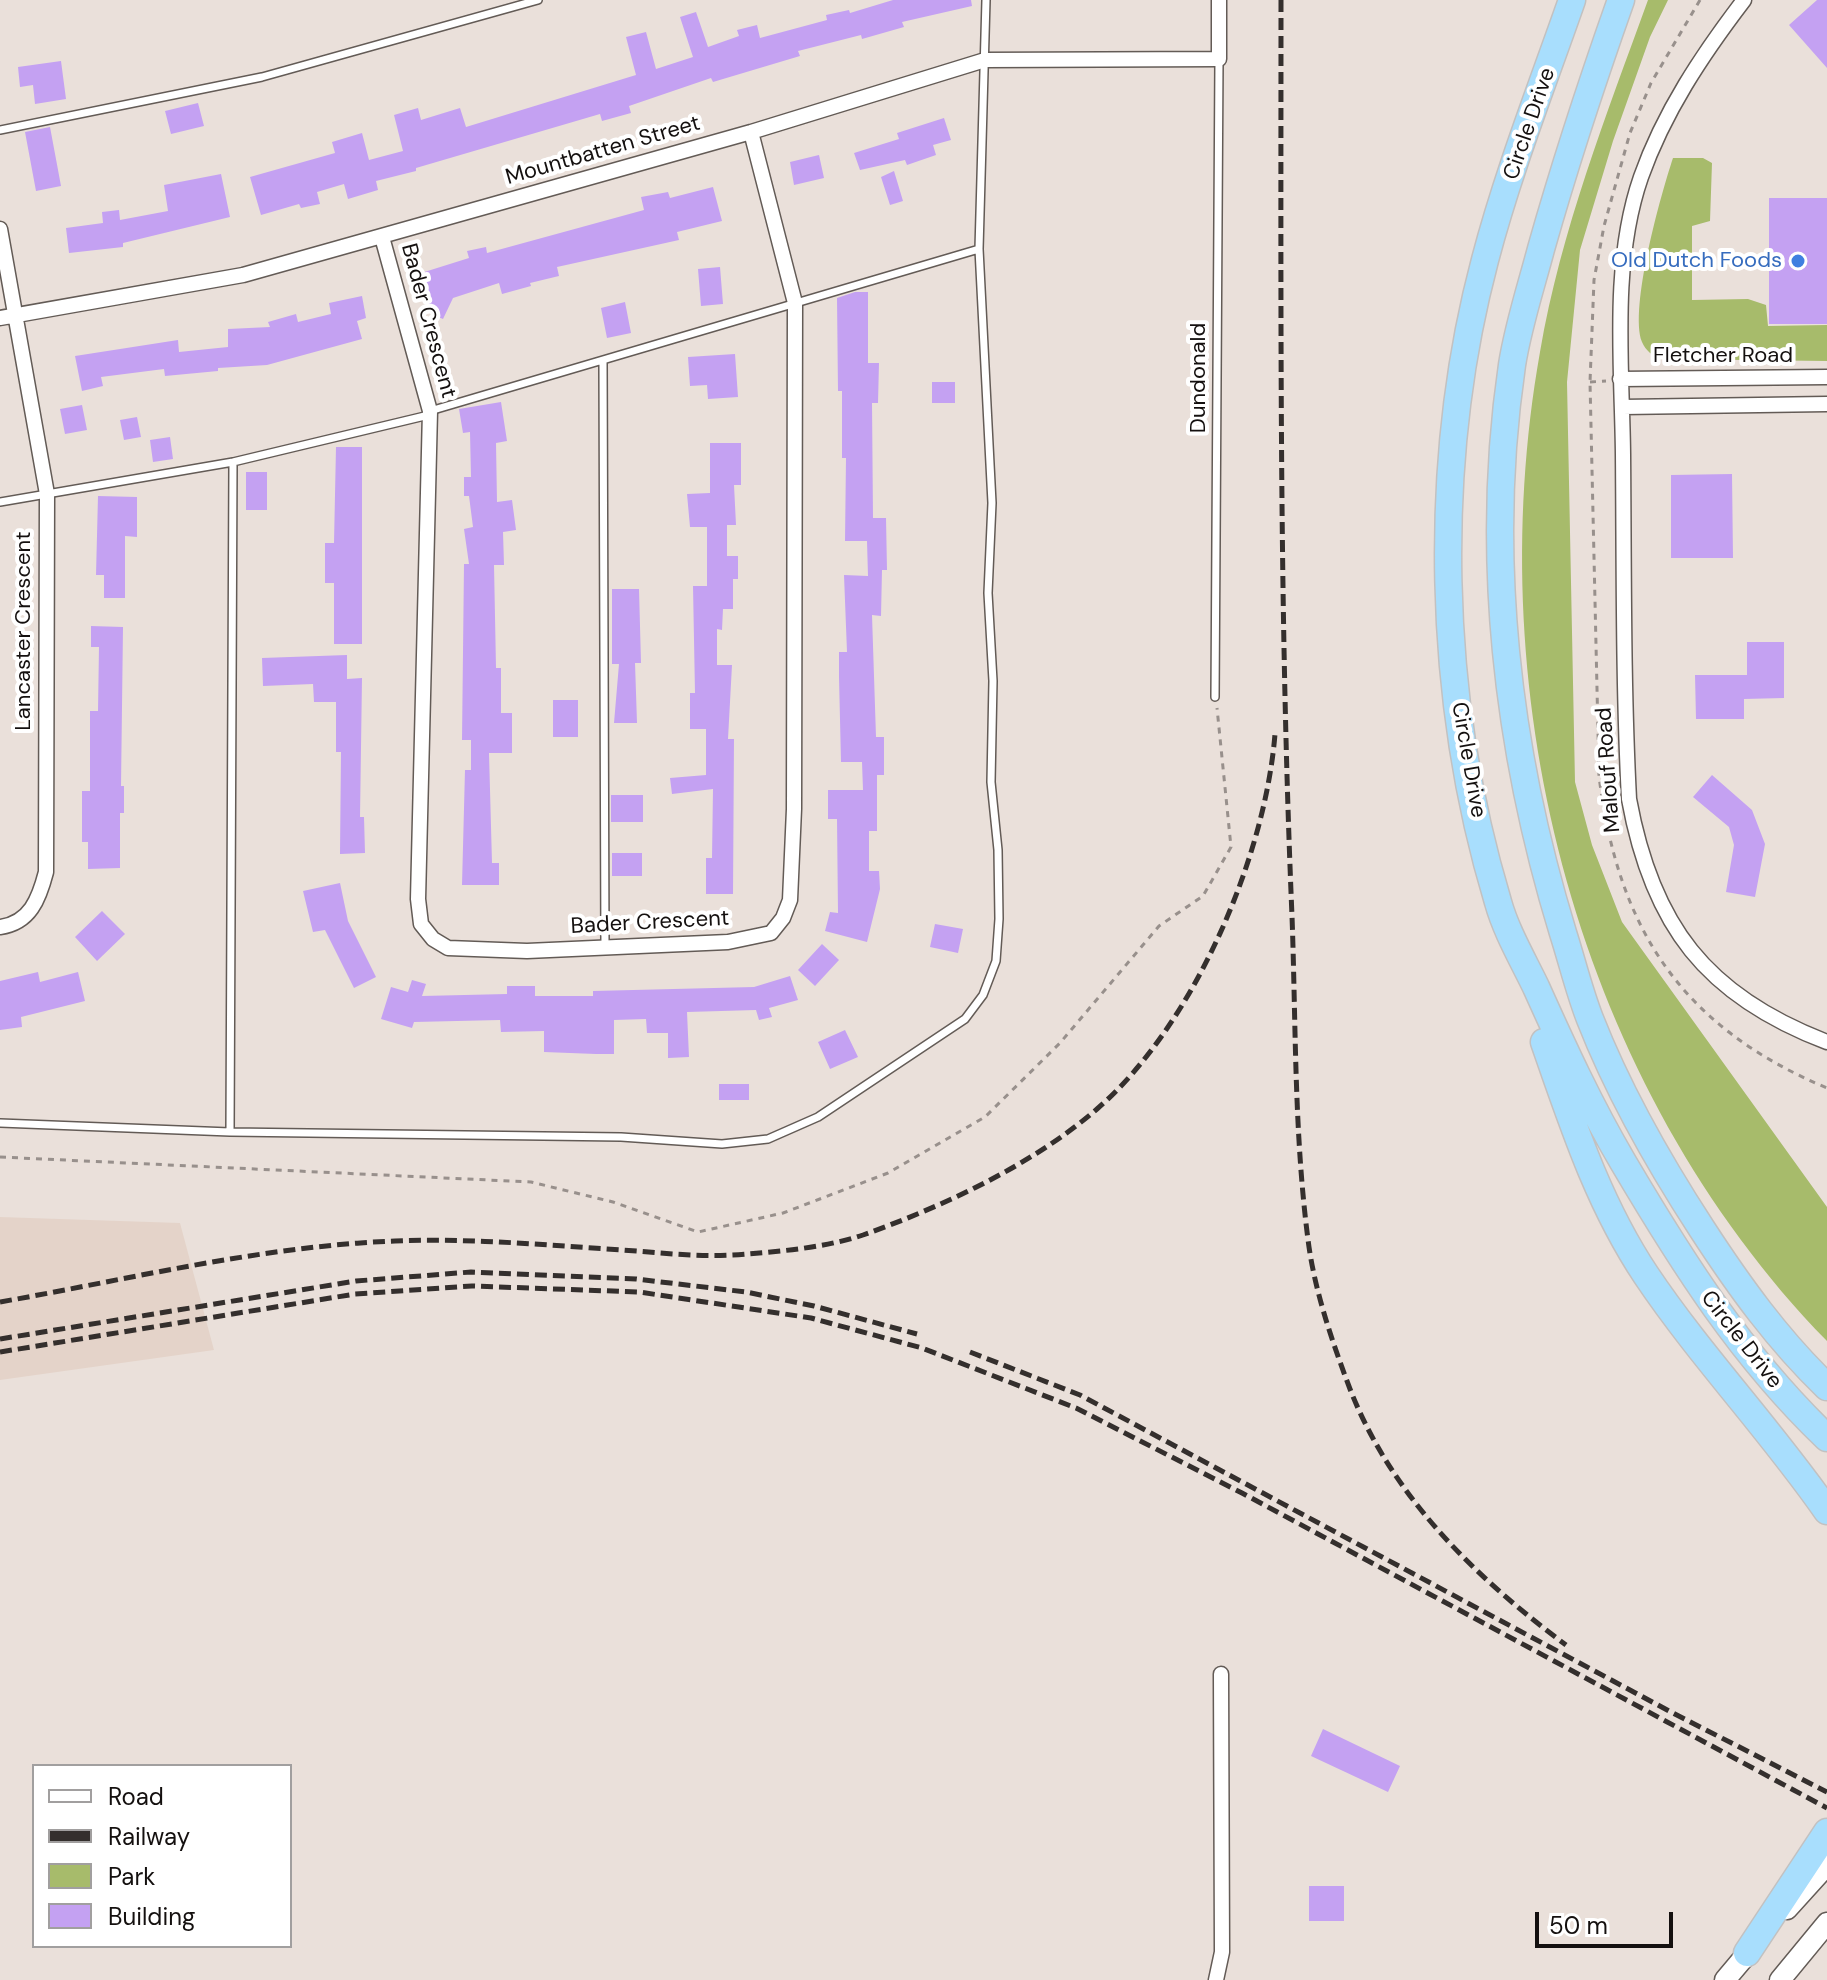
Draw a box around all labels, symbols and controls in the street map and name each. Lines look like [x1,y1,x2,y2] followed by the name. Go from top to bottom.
[1499,65,1561,183] street label: Circle Drive
[503,111,703,191] street label: Mountbatten Street
[395,241,461,401] street label: Bader Crescent
[1611,248,1782,274] place label: Old Dutch Foods
[1789,252,1807,270] marker: Old Dutch Foods
[1186,323,1212,433] street label: Dundonald
[1653,343,1793,369] street label: Fletcher Road
[11,531,37,731] street label: Lancaster Crescent
[1445,700,1491,820] street label: Circle Drive
[1591,706,1627,834] street label: Malouf Road
[570,906,730,940] street label: Bader Crescent
[1695,1286,1787,1394] street label: Circle Drive
[32,1764,292,1948] legend
[108,1781,164,1812] text: Road
[108,1821,190,1852] text: Railway
[108,1861,155,1892] text: Park
[1539,1896,1677,1946] scale bar
[108,1901,195,1932] text: Building
[1549,1910,1608,1941] text: 50 m

